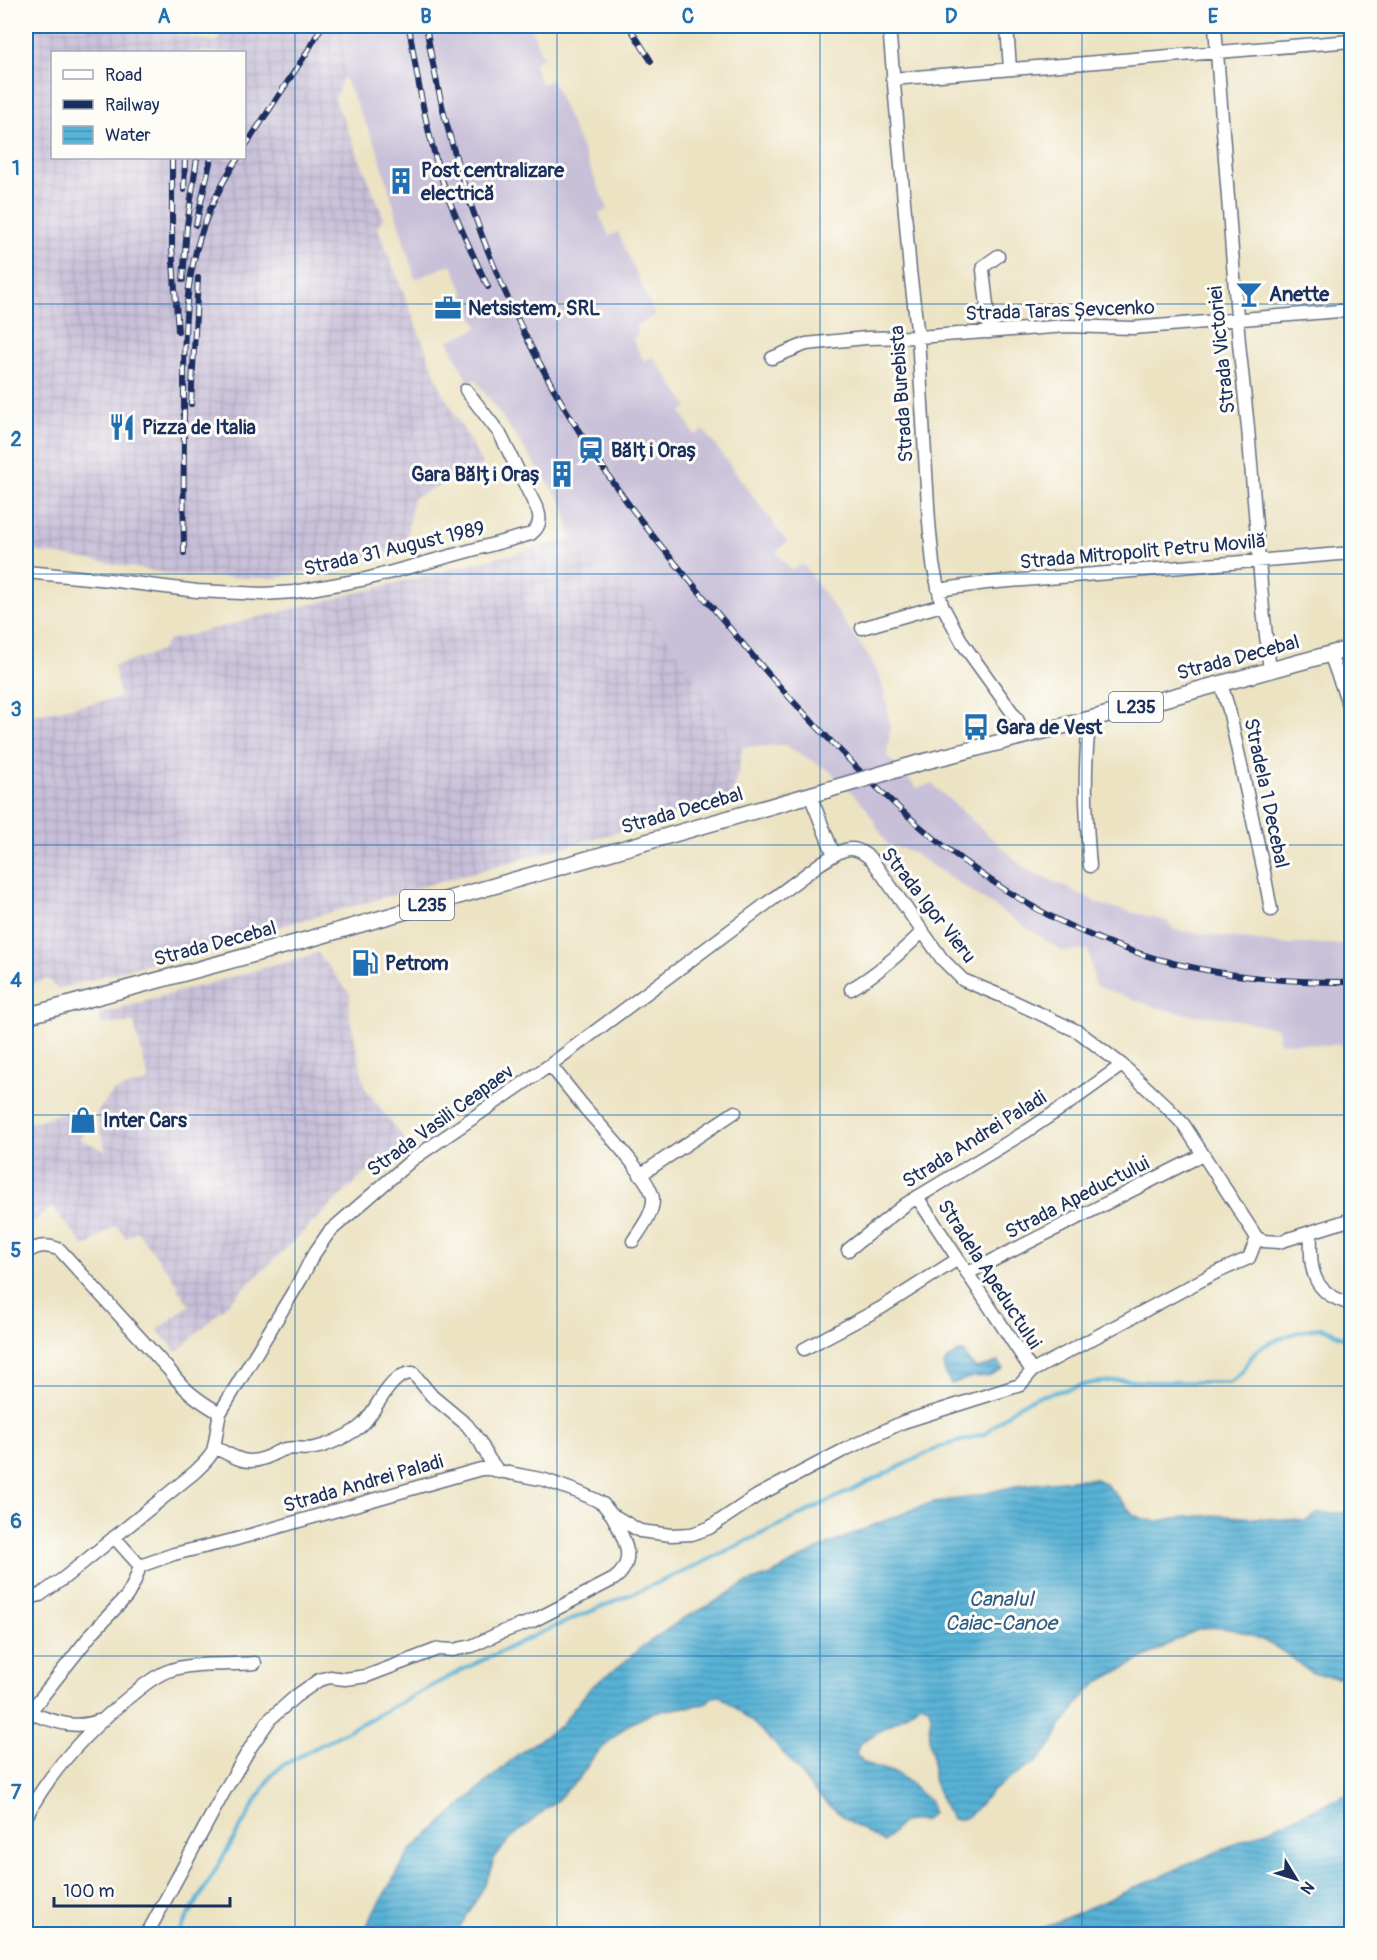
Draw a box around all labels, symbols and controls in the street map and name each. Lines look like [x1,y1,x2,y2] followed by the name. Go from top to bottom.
[158,4,171,29] text: A
[420,4,432,29] text: B
[682,4,694,29] text: C
[945,4,958,29] text: D
[1208,4,1219,29] text: E
[51,51,246,159] legend
[105,64,142,87] text: Road
[105,94,160,117] text: Railway
[105,124,151,147] text: Water
[12,156,20,181] text: 1
[420,158,565,206] place label: Post centralizare electrică
[386,166,416,196] building icon: Post centralizare electrică
[1234,279,1264,309] bar icon: Anette
[1269,282,1330,307] place label: Anette
[1202,285,1241,415] street label: Strada Victoriei
[433,293,463,323] office icon: Netsistem, SRL
[965,295,1155,326] street label: Strada Taras Șevcenko
[468,296,600,321] place label: Netsistem, SRL
[884,325,919,463] street label: Strada Burebista
[107,412,137,442] restaurant icon: Pizza de Italia
[142,415,256,440] place label: Pizza de Italia
[10,427,22,452] text: 2
[576,435,606,465] station icon: Bălți Oraș
[611,438,698,463] place label: Bălți Oraș
[547,459,577,489] building icon: Gara Bălți Oraș
[411,462,542,487] place label: Gara Bălți Oraș
[301,515,487,581] street label: Strada 31 August 1989
[1019,528,1267,575] street label: Strada Mitropolit Petru Movilă
[1174,629,1302,686] street label: Strada Decebal
[1109,692,1163,722] road number: L235
[10,697,22,722] text: 3
[961,712,991,742] bus stop icon: Gara de Vest
[996,715,1103,740] place label: Gara de Vest
[1238,716,1295,870] street label: Stradela 1 Decebal
[618,781,746,840] street label: Strada Decebal
[876,842,982,968] street label: Strada Igor Vieru
[400,890,454,920] road number: L235
[151,915,279,972] street label: Strada Decebal
[350,948,380,978] fuel station icon: Petrom
[385,951,449,976] place label: Petrom
[10,968,22,993] text: 4
[362,1059,518,1182] street label: Strada Vasili Ceapaev
[898,1085,1051,1194] street label: Strada Andrei Paladi
[68,1105,98,1135] shop icon: Inter Cars
[103,1108,187,1133] place label: Inter Cars
[1001,1150,1153,1245] street label: Strada Apeductului
[932,1195,1047,1354] street label: Stradela Apeductului
[11,1238,22,1263] text: 5
[280,1449,446,1518] street label: Strada Andrei Paladi
[10,1509,22,1534] text: 6
[945,1586,1060,1637] water label: Canalul Caiac-Canoe
[11,1780,22,1805] text: 7
[1266,1849,1326,1909] north arrow
[54,1870,230,1908] scale bar
[1296,1877,1318,1898] text: N
[63,1880,115,1903] text: 100 m

